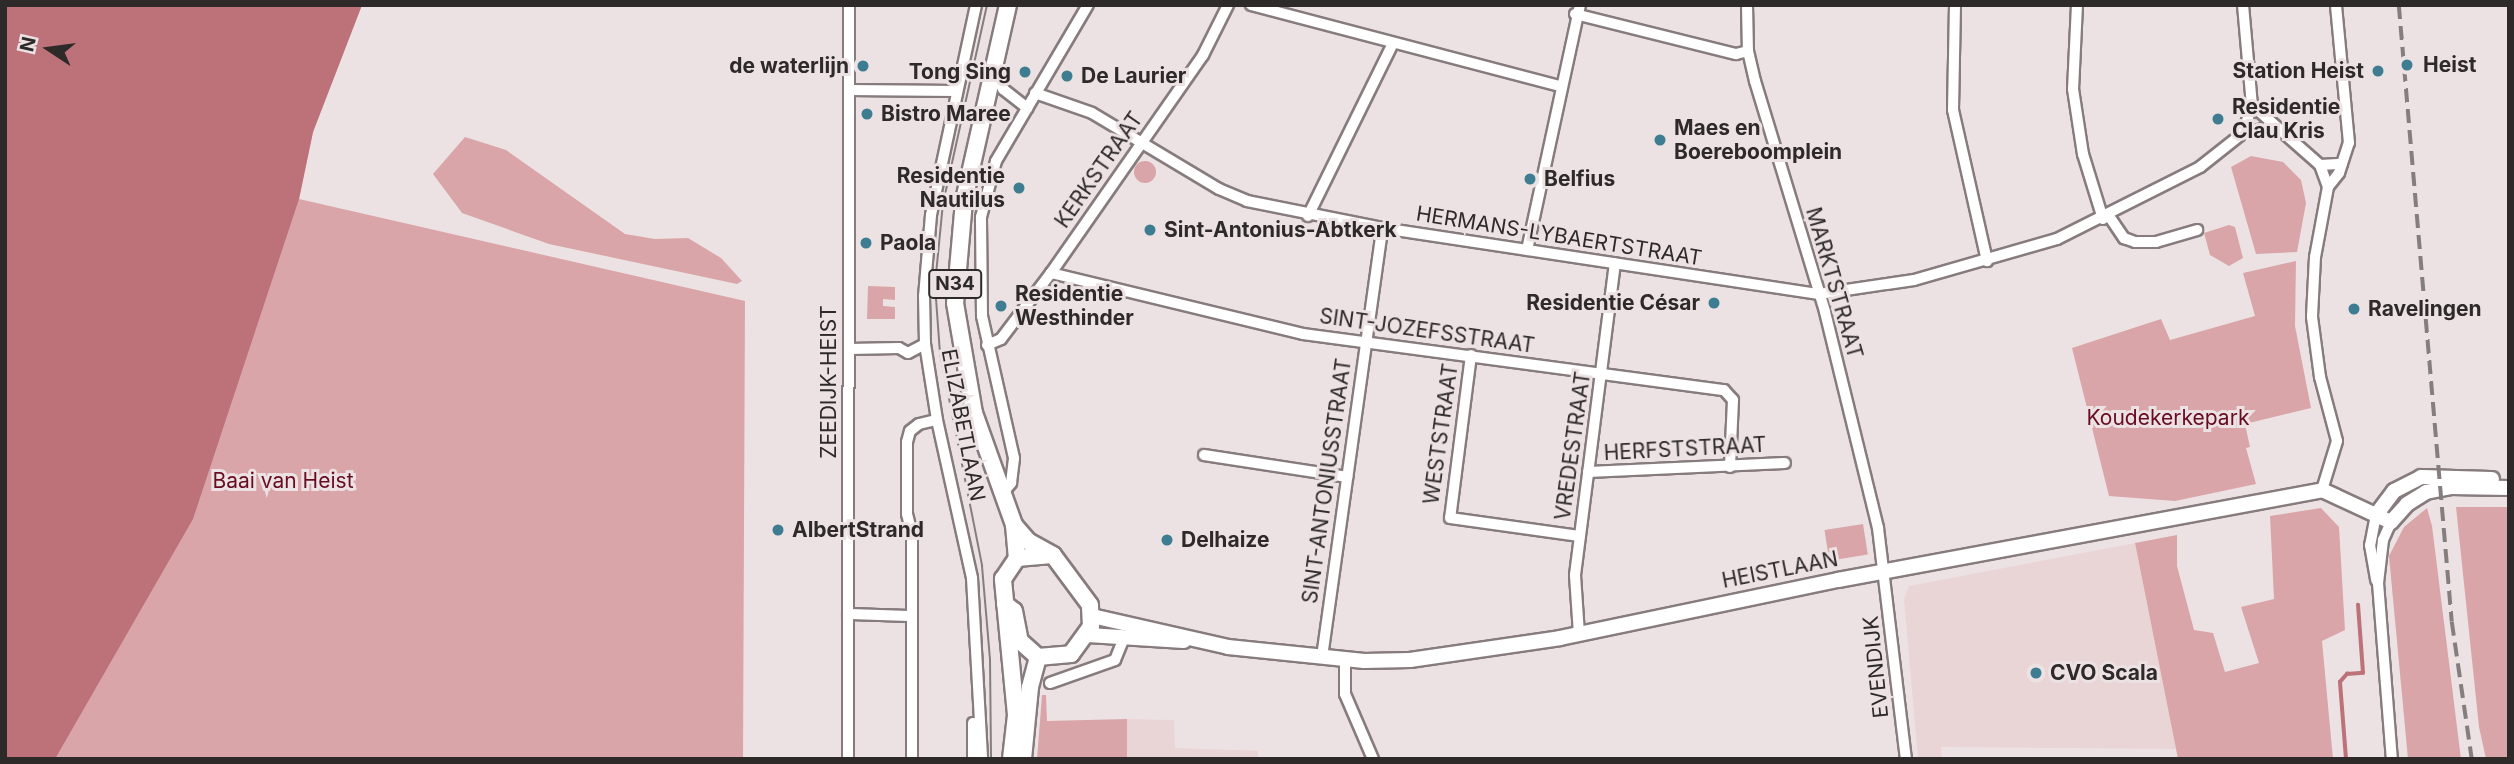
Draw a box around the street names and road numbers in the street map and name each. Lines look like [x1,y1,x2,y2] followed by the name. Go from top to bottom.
[1050,107,1148,233] street label: KERKSTRAAT
[1414,201,1704,271] street label: HERMANS-LYBAERTSTRAAT
[1800,204,1868,362] street label: MARKTSTRAAT
[927,268,983,300] road number: N34
[1318,303,1536,359] street label: SINT-JOZEFSSTRAAT
[816,305,842,459] street label: ZEEDIJK-HEIST
[936,347,990,503] street label: ELIZABETLAAN
[1297,357,1357,605] street label: SINT-ANTONIUSSTRAAT
[1419,362,1463,506] street label: WESTSTRAAT
[1550,370,1596,522] street label: VREDESTRAAT
[1603,432,1767,466] street label: HERFSTSTRAAT
[1720,546,1840,594] street label: HEISTLAAN
[1858,615,1894,719] street label: EVENDIJK

